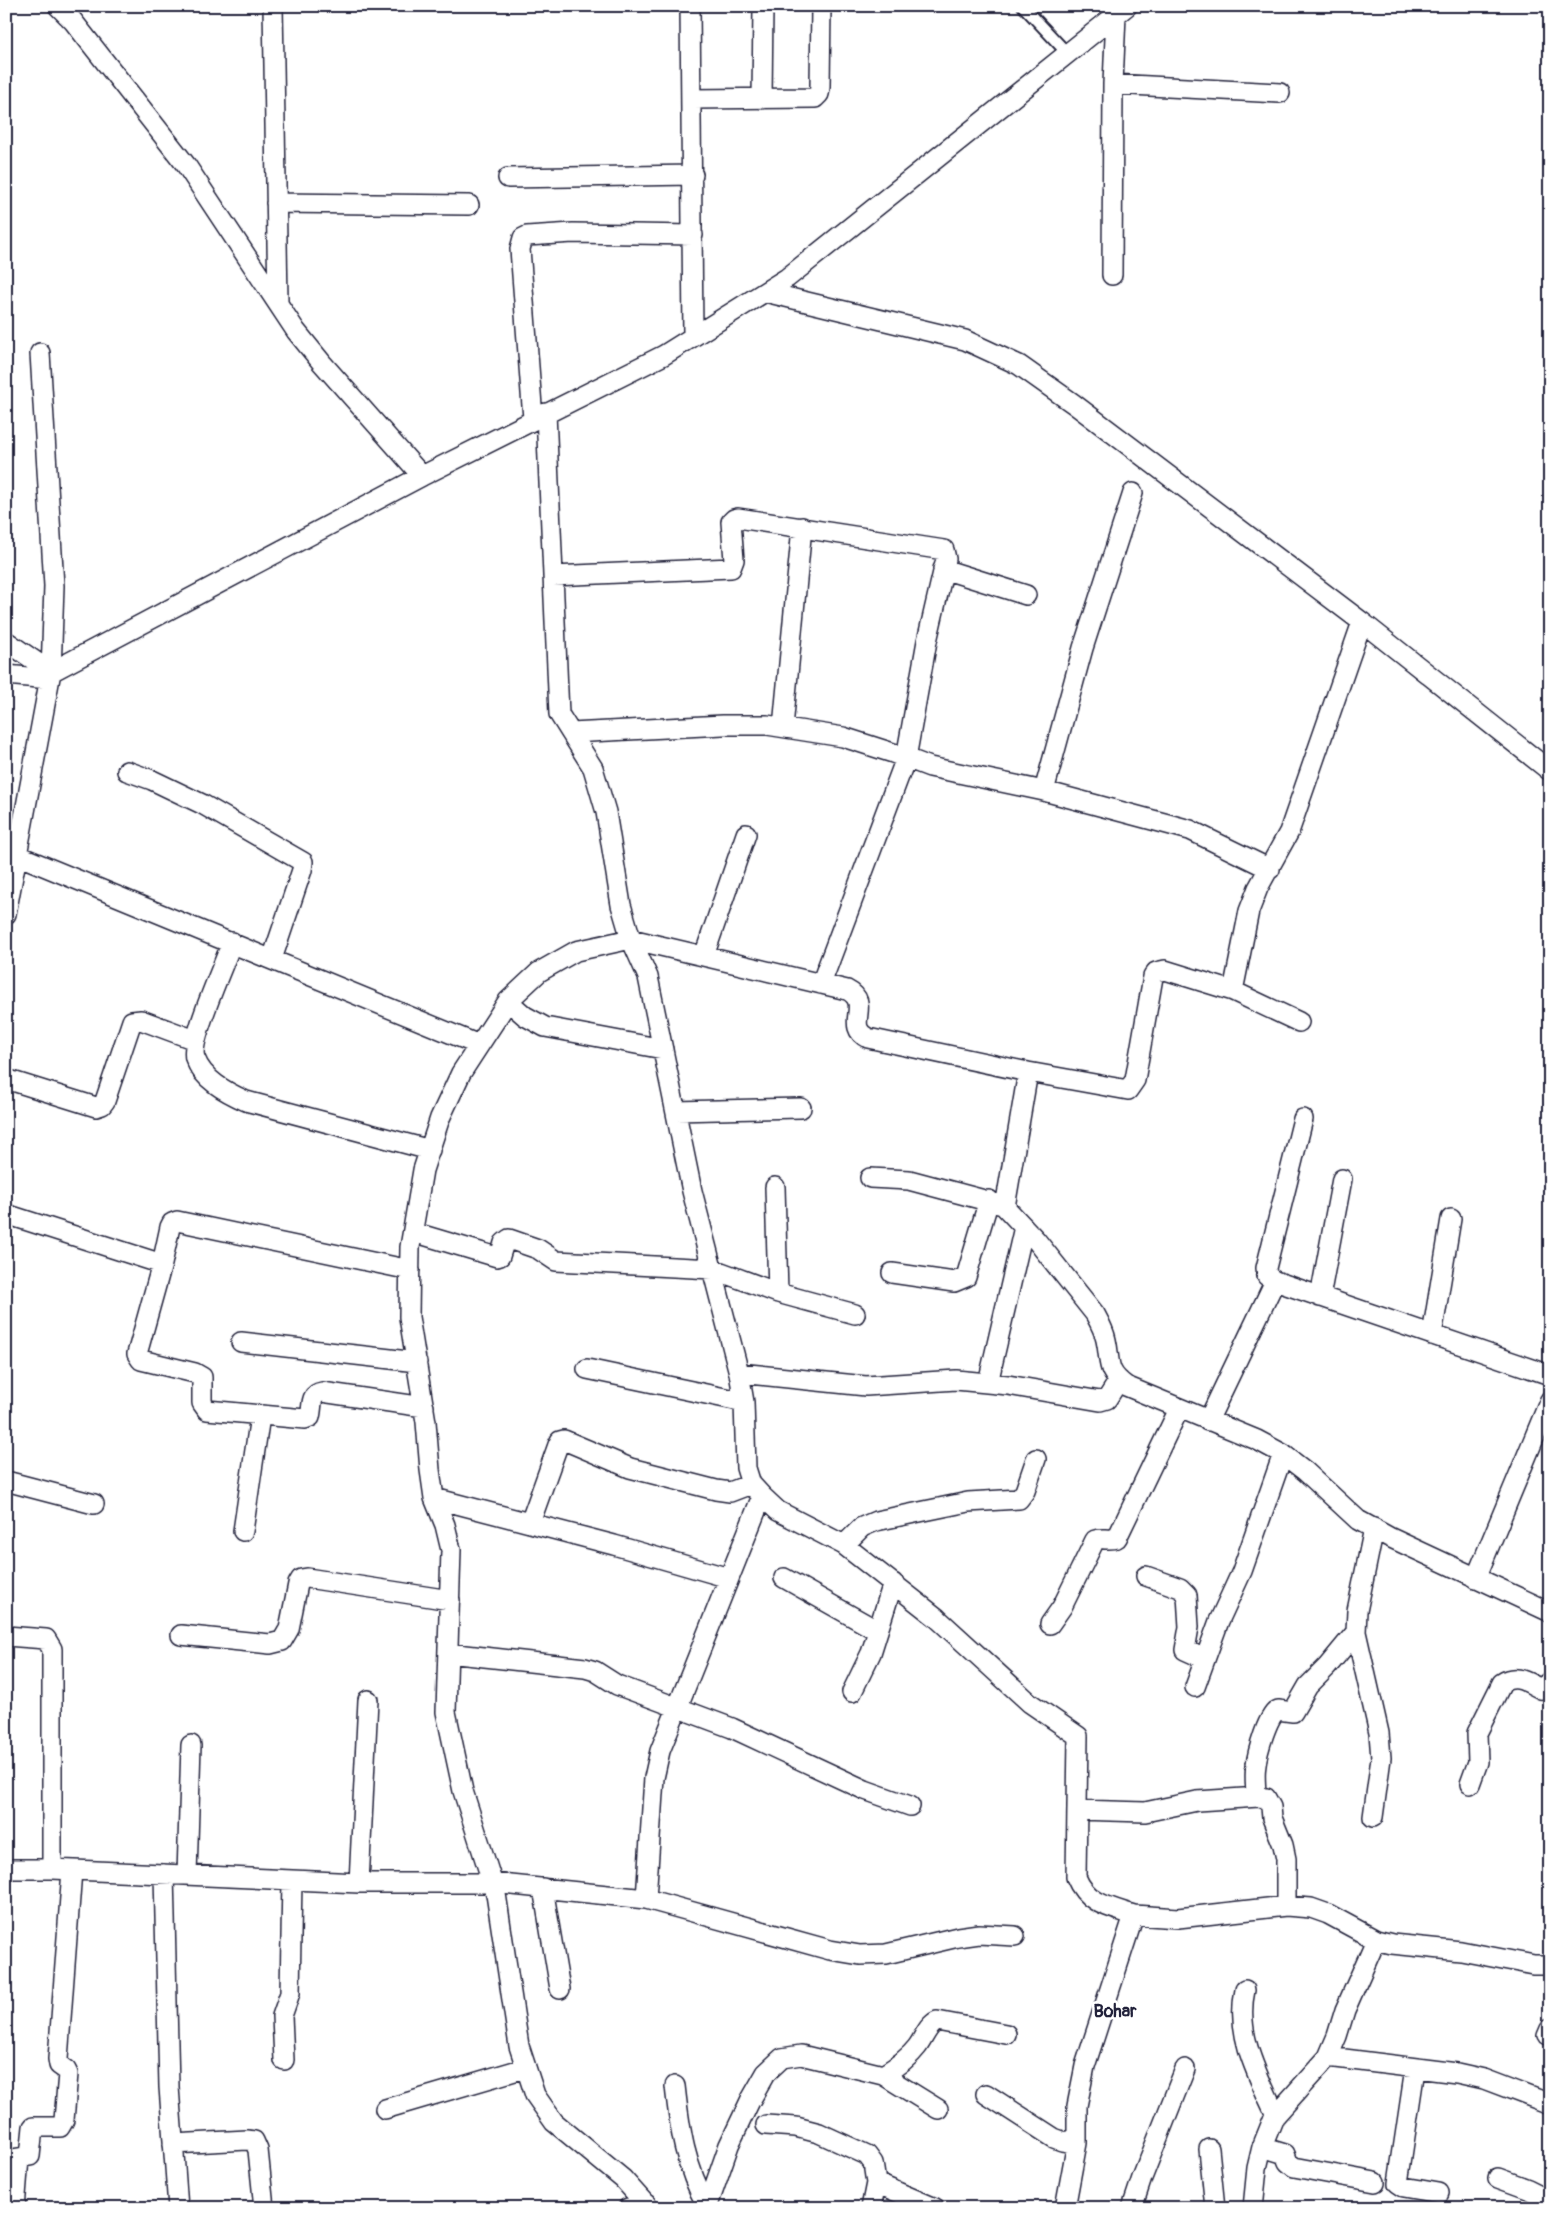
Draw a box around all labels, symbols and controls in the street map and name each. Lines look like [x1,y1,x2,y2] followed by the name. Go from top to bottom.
[1093,2000,1137,2023] district label: Bohar

